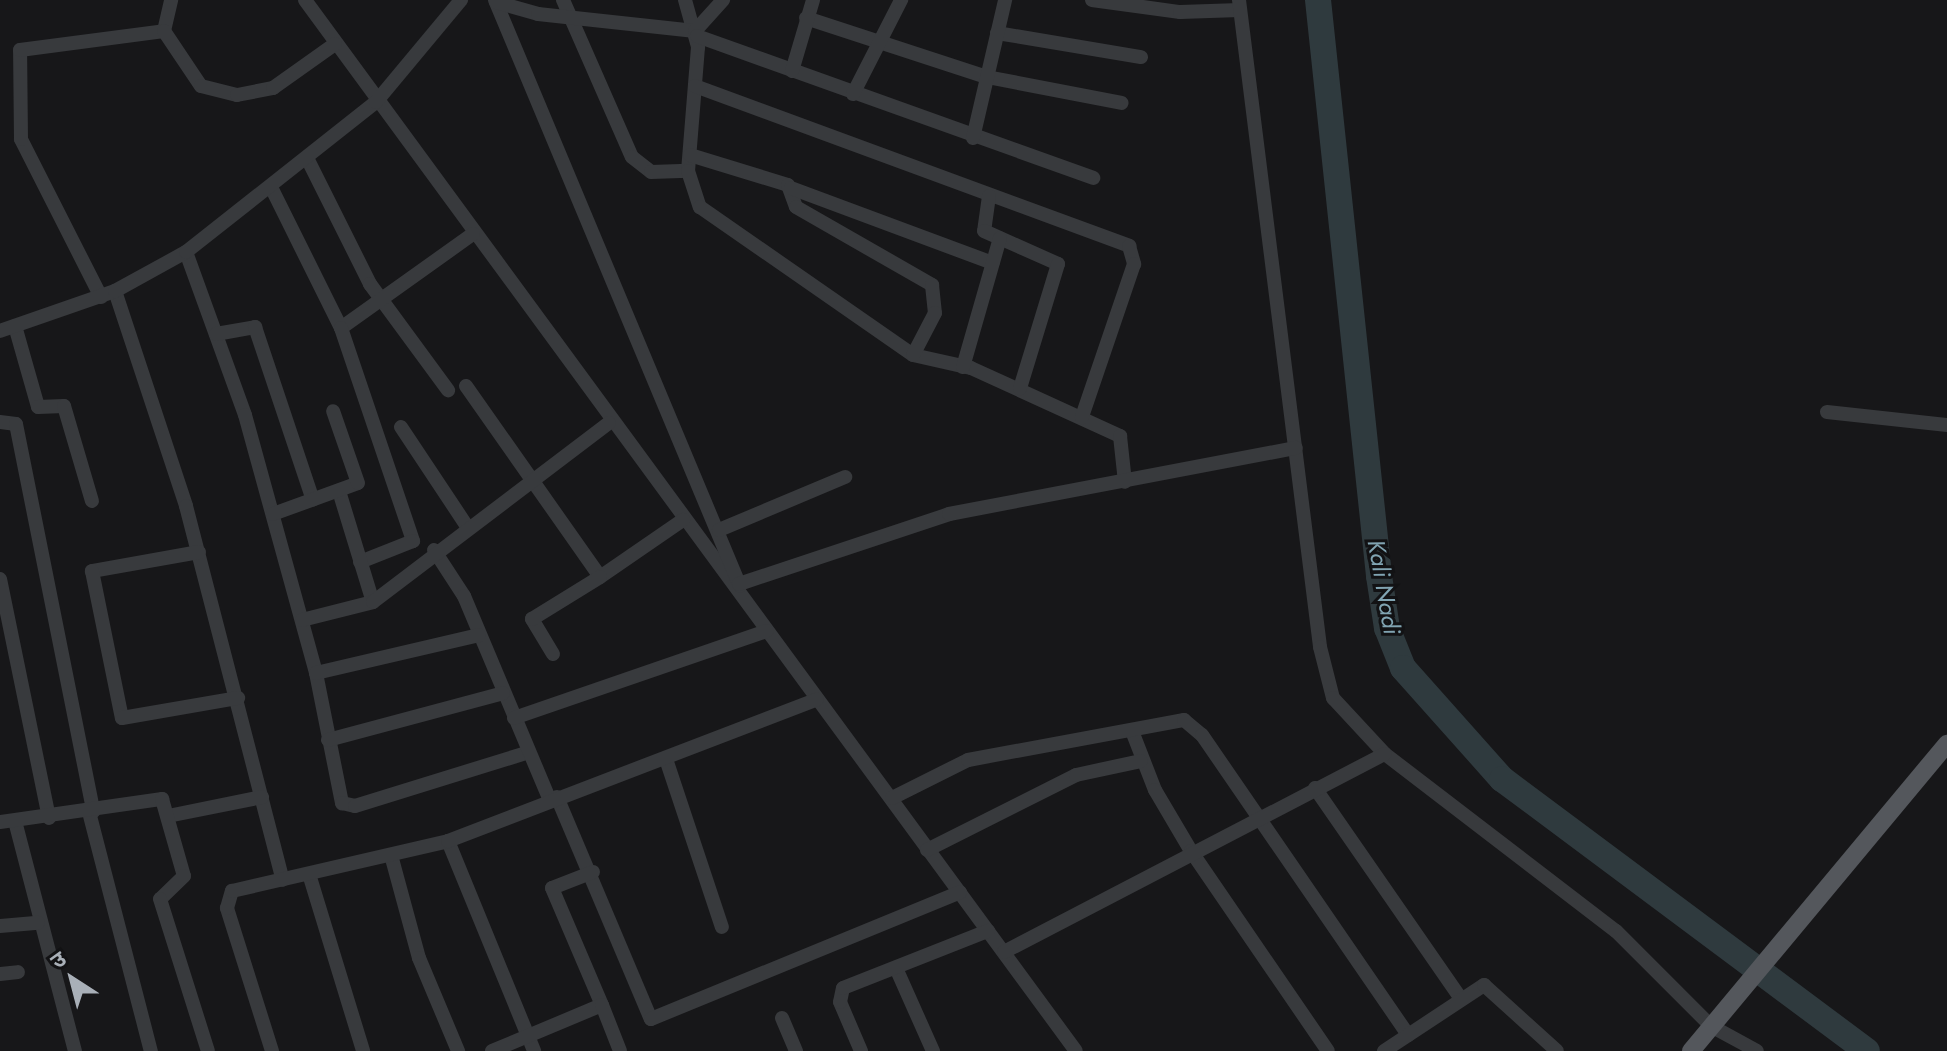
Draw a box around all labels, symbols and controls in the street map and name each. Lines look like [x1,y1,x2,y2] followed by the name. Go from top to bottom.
[1362,537,1406,637] water label: Kali Nadi
[32,939,112,1019] north arrow
[43,943,73,976] text: उ

